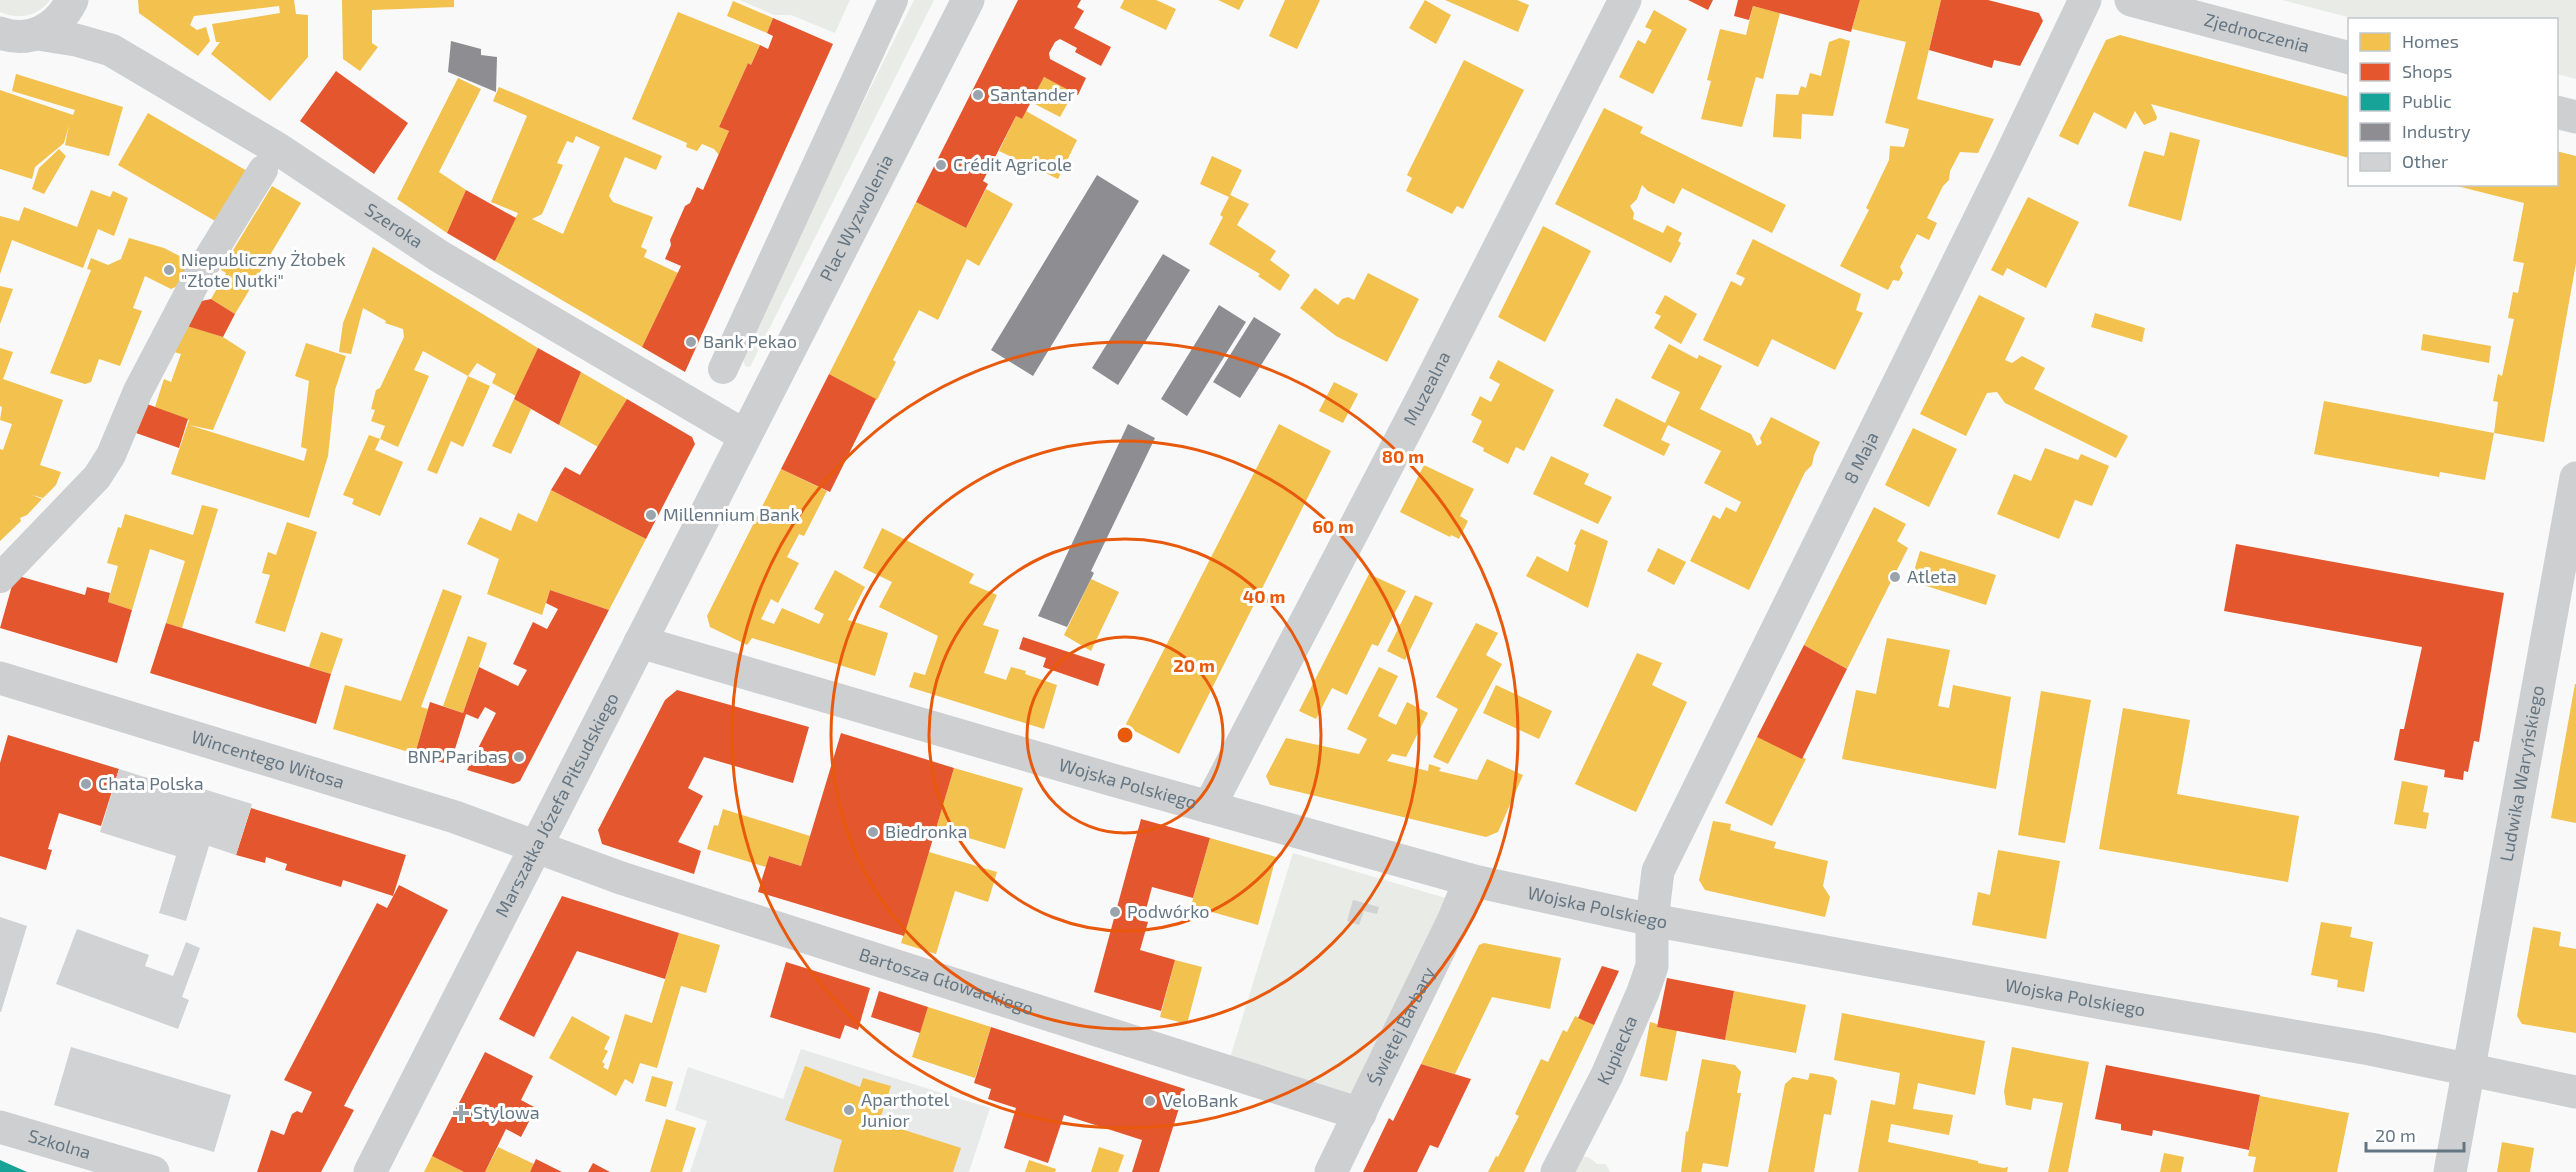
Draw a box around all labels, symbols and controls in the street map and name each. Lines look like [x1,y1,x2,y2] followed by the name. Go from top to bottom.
[2202,8,2312,57] street label: Zjednoczenia
[2348,18,2558,186] legend
[2402,30,2459,52] text: Homes
[2402,60,2452,82] text: Shops
[990,83,1075,105] place label: Santander
[971,88,985,102] marker: Santander
[2402,90,2452,112] text: Public
[2402,120,2471,142] text: Industry
[2402,150,2448,172] text: Other
[814,151,897,285] street label: Plac Wyzwolenia
[953,153,1072,175] place label: Crédit Agricole
[934,158,948,172] marker: Crédit Agricole
[361,198,428,252] street label: Szeroka
[181,248,346,291] place label: Niepubliczny Żłobek "Złote Nutki"
[162,263,176,277] marker: Niepubliczny Żłobek "Złote Nutki"
[703,330,797,352] place label: Bank Pekao
[684,335,698,349] marker: Bank Pekao
[1398,347,1454,429] street label: Muzealna
[1839,428,1883,487] street label: 8 Maja
[1382,445,1424,467] text: 80 m
[663,503,800,525] place label: Millennium Bank
[644,508,658,522] marker: Millennium Bank
[1312,515,1354,537] text: 60 m
[1907,565,1957,587] place label: Atleta
[1888,570,1902,584] marker: Atleta
[1243,585,1285,607] text: 40 m
[1173,654,1215,676] text: 20 m
[2495,683,2548,863] street label: Ludwika Waryńskiego
[490,689,623,921] street label: Marszałka Józefa Piłsudskiego
[189,725,347,793] street label: Wincentego Witosa
[1115,725,1135,745] centre of rings
[407,745,507,767] place label: BNP Paribas
[512,750,526,764] marker: BNP Paribas
[1056,753,1200,813] street label: Wojska Polskiego
[98,772,204,794] place label: Chata Polska
[79,777,93,791] marker: Chata Polska
[885,820,967,842] place label: Biedronka
[866,825,880,839] marker: Biedronka
[1526,881,1669,933] street label: Wojska Polskiego
[1127,900,1209,922] place label: Podwórko
[1108,905,1122,919] marker: Podwórko
[856,943,1037,1019] street label: Bartosza Głowackiego
[1363,963,1439,1089] street label: Świętej Barbary
[2003,973,2147,1020] street label: Wojska Polskiego
[1592,1012,1641,1088] street label: Kupiecka
[861,1088,950,1131] place label: Aparthotel Junior
[1162,1089,1238,1111] place label: VeloBank
[1143,1094,1157,1108] marker: VeloBank
[473,1101,540,1123] place label: Stylowa
[842,1103,856,1117] marker: Aparthotel Junior
[454,1106,468,1120] marker: Stylowa
[2366,1115,2464,1153] scale bar
[26,1124,94,1163] street label: Szkolna
[2375,1124,2416,1146] text: 20 m

